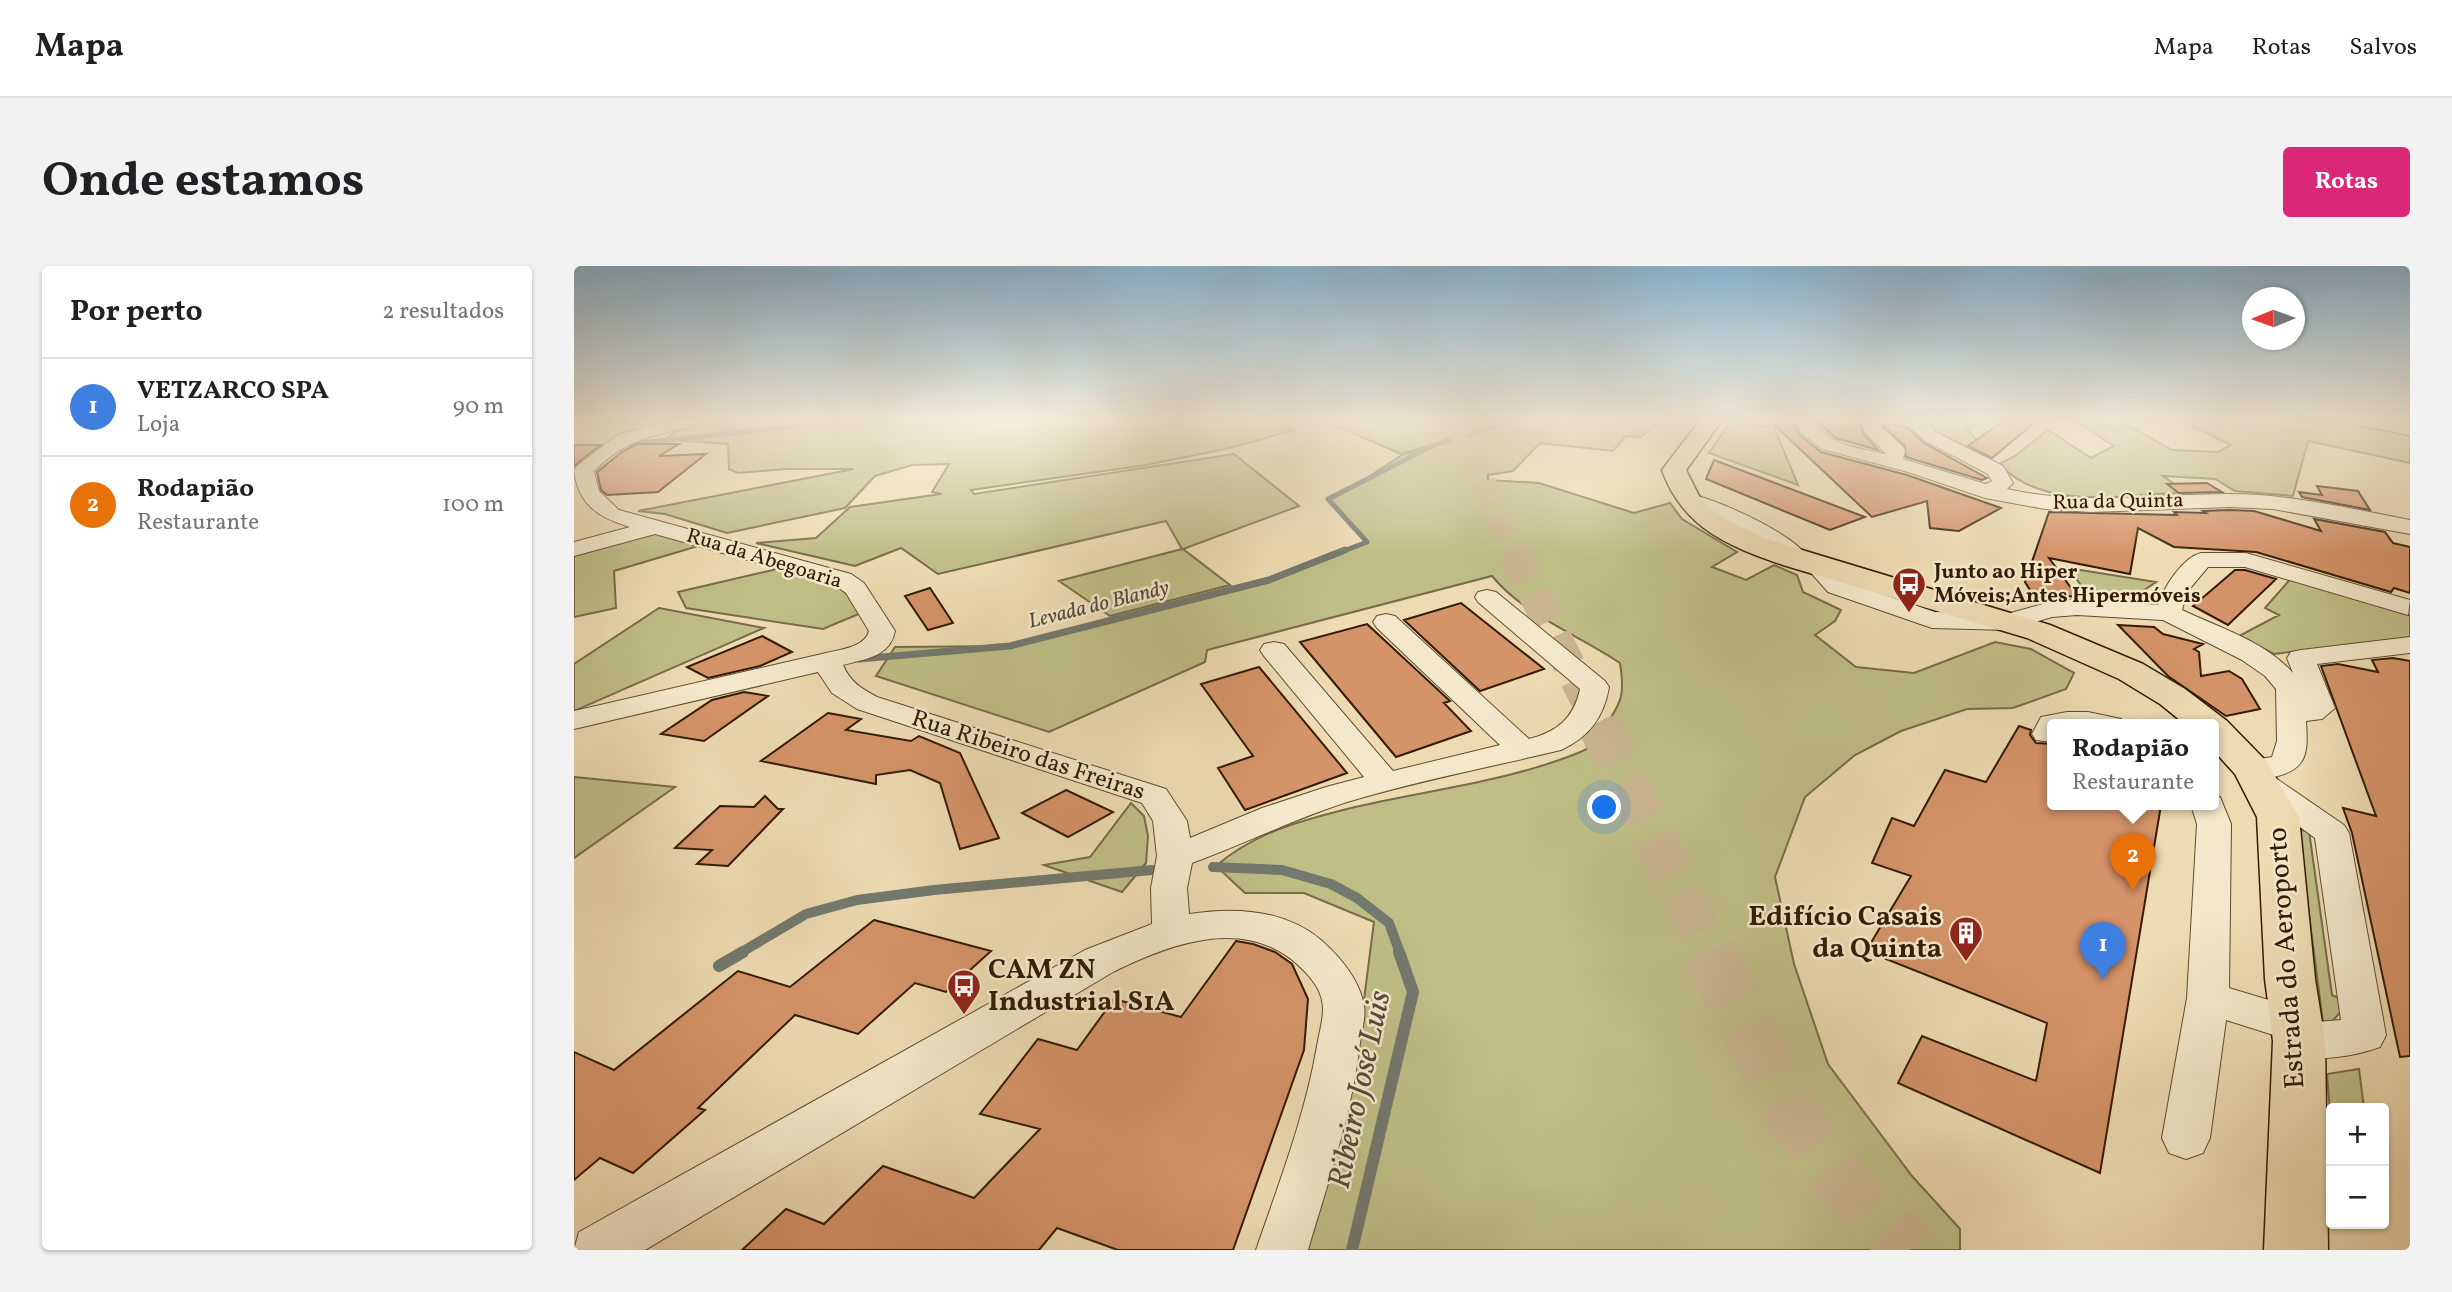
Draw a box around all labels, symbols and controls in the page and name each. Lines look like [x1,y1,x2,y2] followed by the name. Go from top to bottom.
[35,25,124,71] text: Mapa
[2154,31,2214,65] text: Mapa
[2252,31,2311,65] text: Rotas
[2349,31,2417,65] text: Salvos
[2283,147,2410,217] button: Rotas
[42,148,364,217] text: Onde estamos
[2242,287,2305,350] north arrow
[70,291,203,333] text: Por perto
[382,296,504,328] text: 2 resultados
[137,373,329,409] text: VETZARCO SPA
[88,391,98,423] text: 1
[453,391,504,423] text: 90 m
[137,409,180,441] text: Loja
[137,471,254,507] text: Rodapião
[2052,486,2184,518] street label: Rua da Quinta
[87,489,99,521] text: 2
[442,489,504,521] text: 100 m
[137,507,259,539] text: Restaurante
[683,522,845,596] street label: Rua da Abegoaria
[1933,558,2201,611] place label: Junto ao Hiper Móveis;Antes Hipermóveis
[1890,565,1928,614] bus stop icon: Junto ao Hiper Móveis;Antes Hipermóveis
[1026,573,1173,637] water label: Levada do Blandy
[907,702,1149,810] street label: Rua Ribeiro das Freiras
[2047,719,2219,810] popup
[2072,731,2189,767] text: Rodapião
[2072,767,2194,799] text: Restaurante
[1587,790,1621,824] your location
[2258,826,2316,1090] street label: Estrada do Aeroporto
[2110,833,2156,891] pin: 2
[1749,898,1942,969] place label: Edifício Casais da Quinta
[1947,914,1985,963] building icon: Edifício Casais da Quinta
[2080,922,2126,980] pin: 1
[988,951,1174,1022] place label: CAM ZN Industrial S1A
[945,967,983,1016] bus stop icon: CAM ZN Industrial S1A
[1319,987,1403,1193] water label: Ribeiro José Luis
[2326,1103,2389,1229] map controls
[2326,1103,2389,1166] button: +
[2326,1166,2389,1229] button: −

